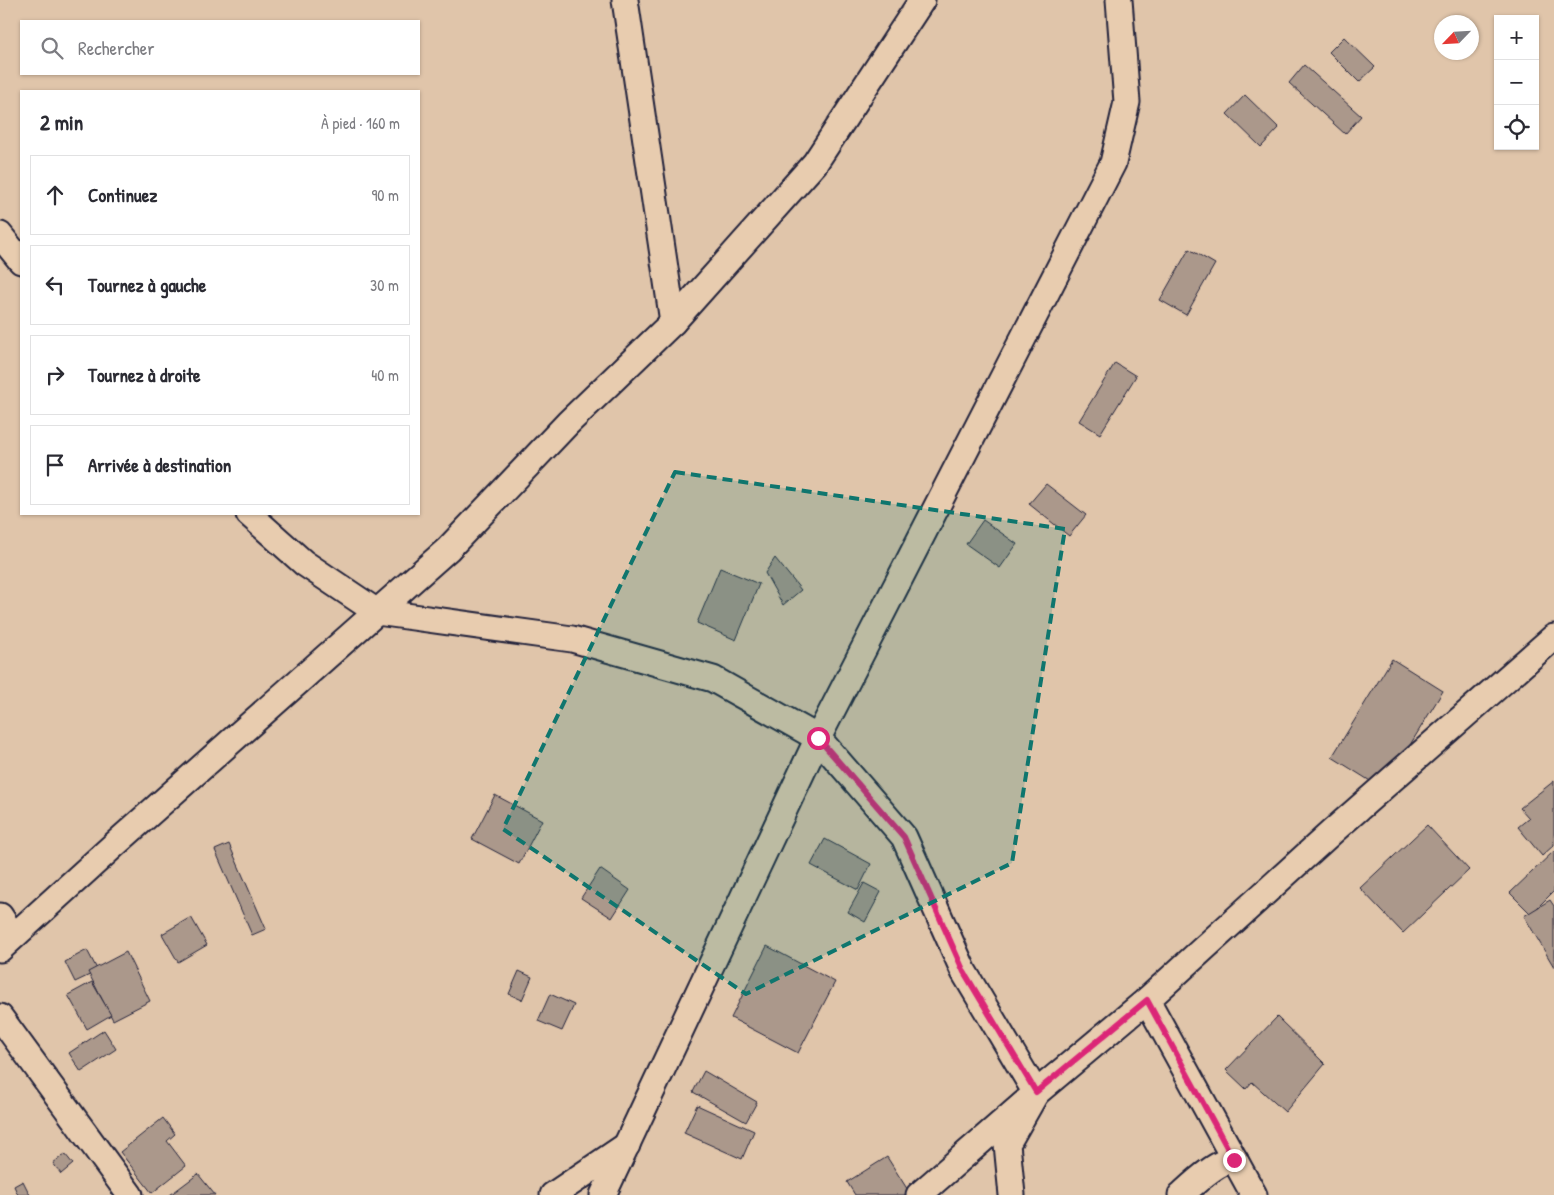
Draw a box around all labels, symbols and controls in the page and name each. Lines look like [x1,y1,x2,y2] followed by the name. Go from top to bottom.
[1434,15,1479,60] north arrow
[1494,15,1539,150] map controls
[1494,15,1539,60] button: +
[20,20,420,75] search box
[38,34,66,62] icon: search
[78,35,155,61] text: Rechercher
[1494,60,1539,105] button: −
[1494,105,1539,150] button: locate
[40,108,83,137] text: 2 min
[321,112,400,134] text: À pied · 160 m
[41,181,69,209] icon: ahead
[88,182,157,208] text: Continuez
[371,184,399,206] text: 90 m
[41,271,69,299] icon: left
[88,272,206,298] text: Tournez à gauche
[370,274,399,296] text: 30 m
[41,361,69,389] icon: right
[88,362,201,388] text: Tournez à droite
[371,364,399,386] text: 40 m
[41,451,69,479] icon: arrive
[88,452,231,478] text: Arrivée à destination
[807,727,830,750] route start
[1223,1149,1246,1172] route end

